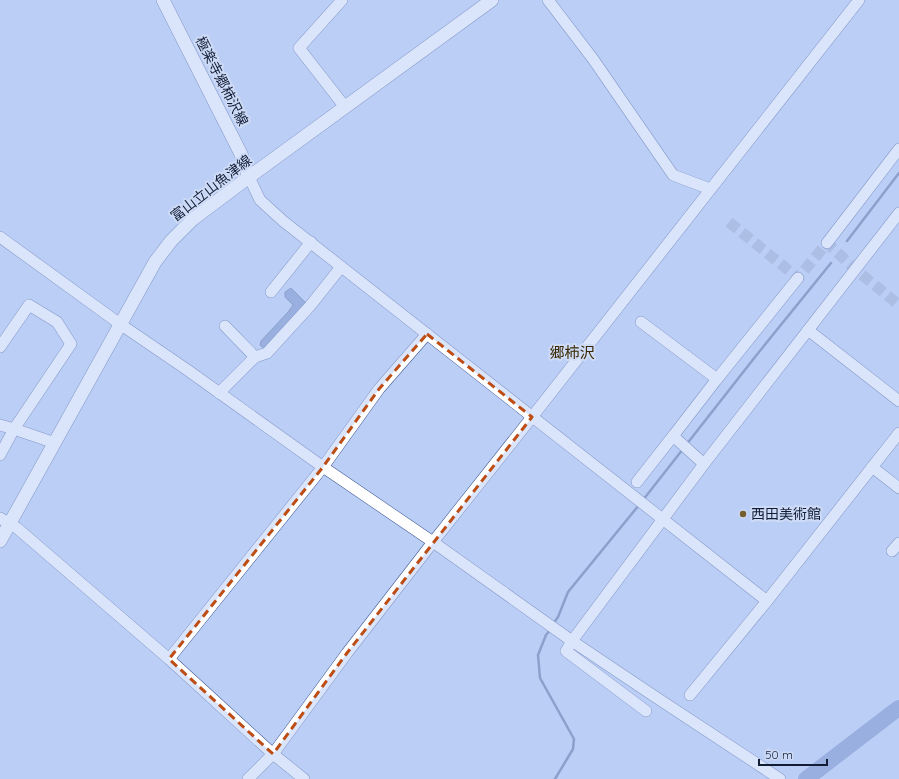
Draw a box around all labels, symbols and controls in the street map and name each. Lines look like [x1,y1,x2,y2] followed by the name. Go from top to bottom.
[192,33,252,129] street label: 極楽寺郷柿沢線
[167,151,255,225] street label: 富山立山魚津線
[549,343,595,362] district label: 郷柿沢
[751,505,821,523] place label: 西田美術館
[738,509,748,519] marker: 西田美術館
[759,741,827,767] scale bar
[765,747,793,762] text: 50 m

